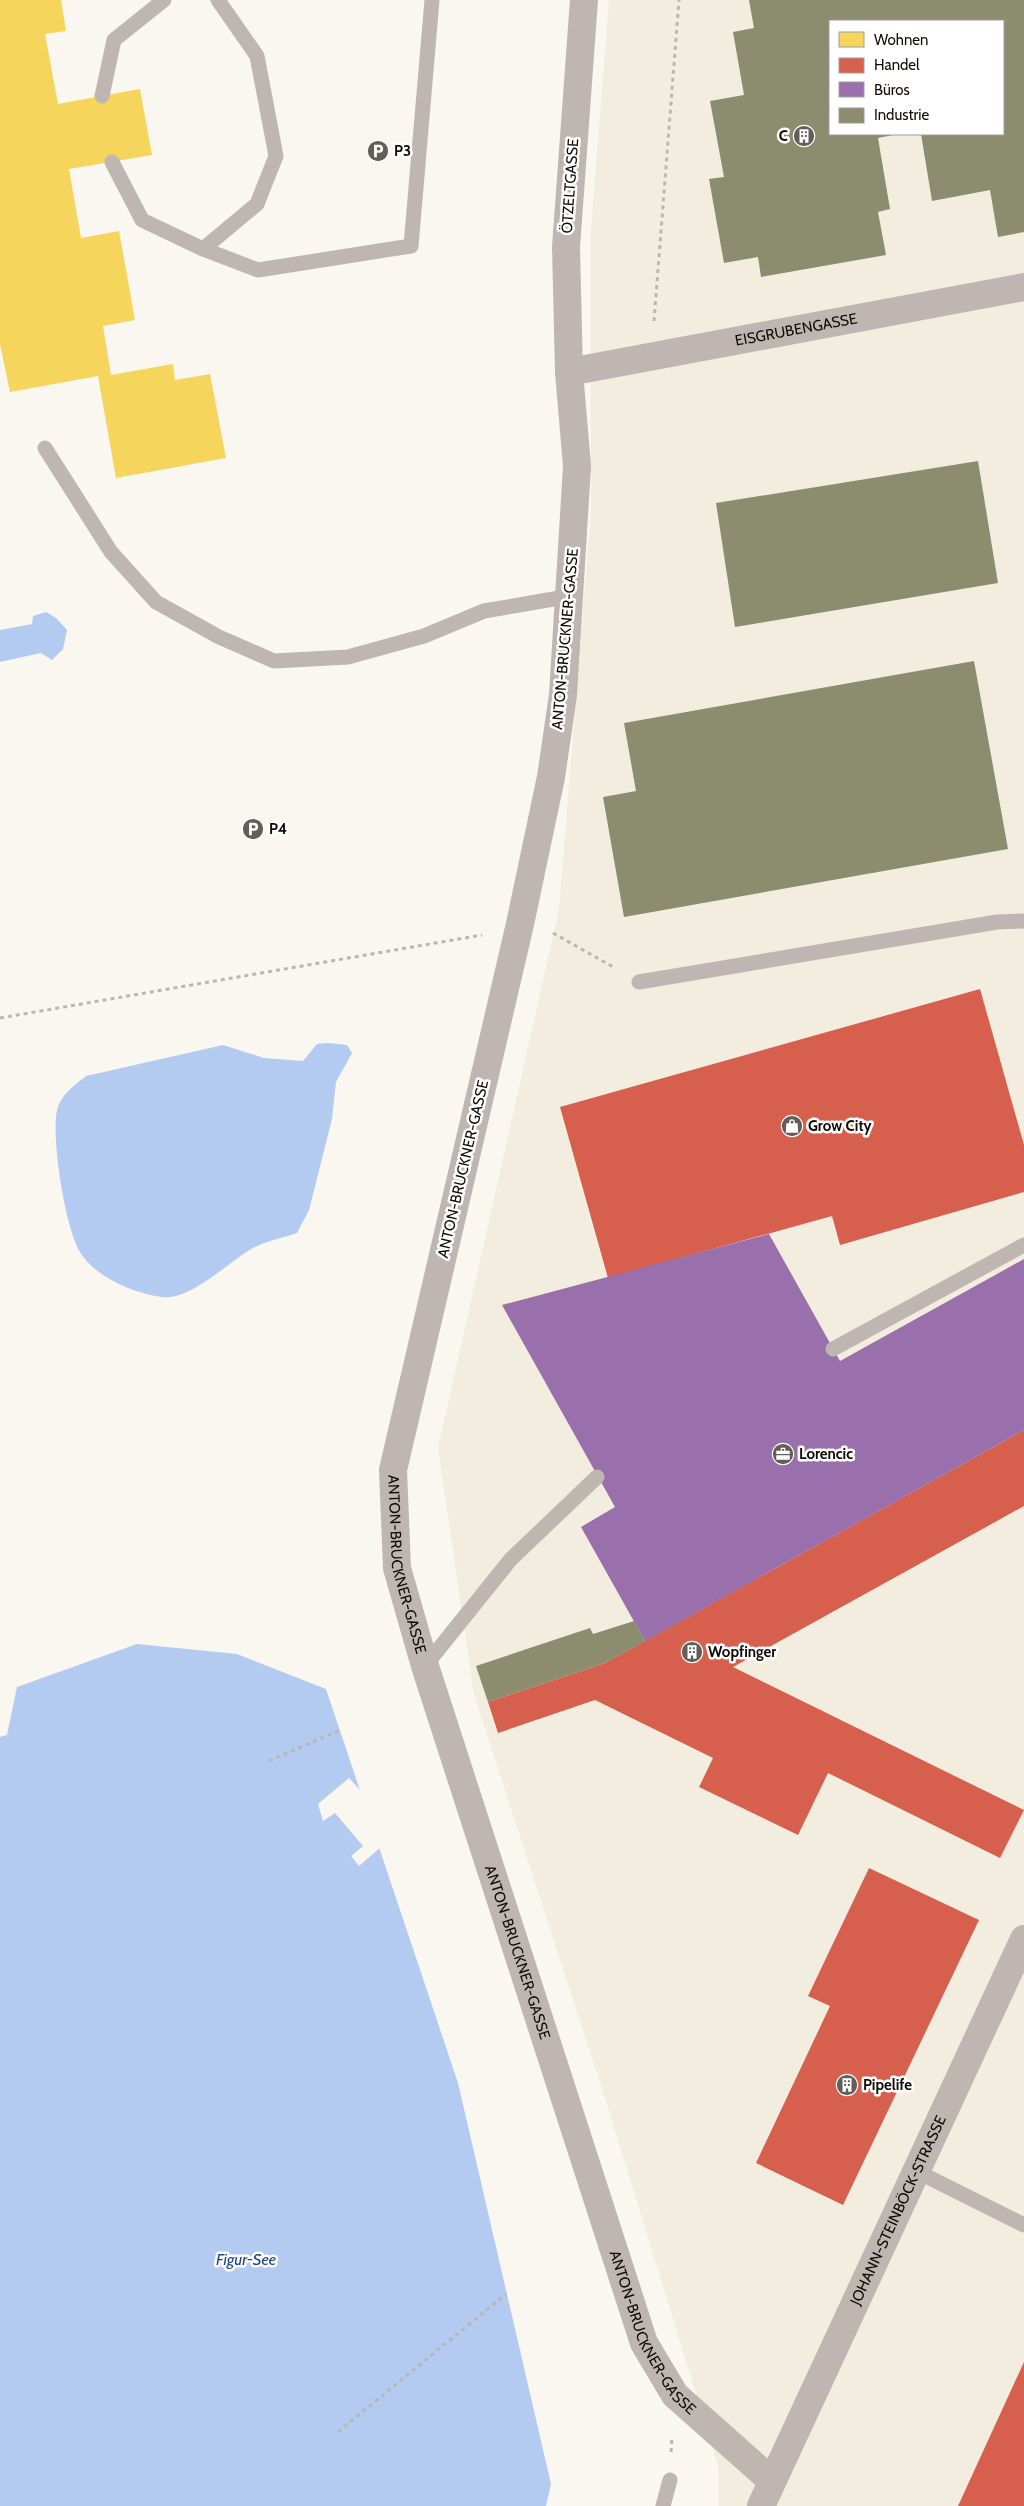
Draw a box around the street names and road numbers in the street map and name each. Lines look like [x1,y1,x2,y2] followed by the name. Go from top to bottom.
[558,138,582,234] street label: ÖTZELTGASSE
[733,309,859,350] street label: EISGRUBENGASSE
[548,548,582,730] street label: ANTON-BRUCKNER-GASSE
[434,1078,492,1260] street label: ANTON-BRUCKNER-GASSE
[384,1474,430,1656] street label: ANTON-BRUCKNER-GASSE
[481,1863,554,2042] street label: ANTON-BRUCKNER-GASSE
[846,2113,950,2309] street label: JOHANN-STEINBÖCK-STRASSE
[606,2248,700,2418] street label: ANTON-BRUCKNER-GASSE

